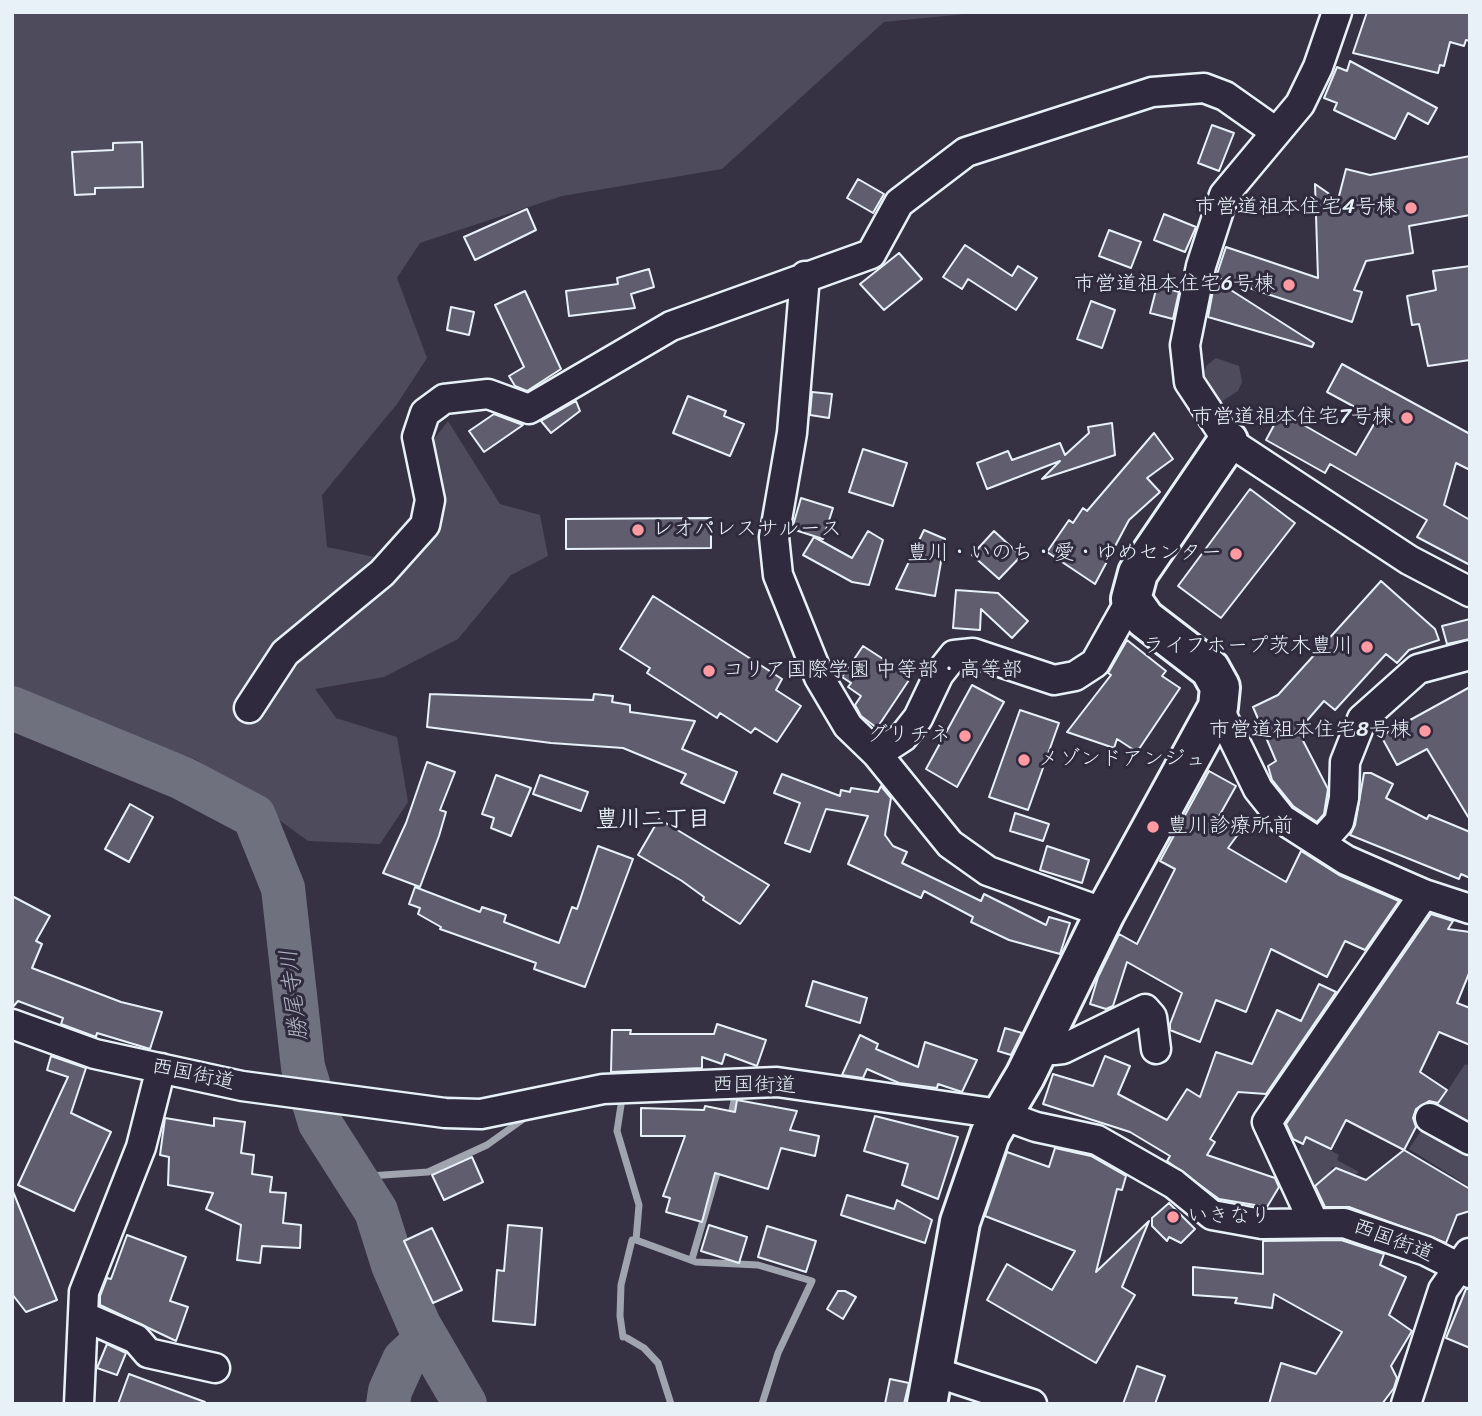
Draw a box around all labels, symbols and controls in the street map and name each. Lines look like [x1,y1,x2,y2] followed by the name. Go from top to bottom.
[1195,195,1397,221] place label: 市営道祖本住宅4号棟
[1403,200,1419,216] marker: 市営道祖本住宅4号棟
[1074,272,1275,298] place label: 市営道祖本住宅6号棟
[1281,277,1297,293] marker: 市営道祖本住宅6号棟
[1192,405,1393,431] place label: 市営道祖本住宅7号棟
[1399,410,1415,426] marker: 市営道祖本住宅7号棟
[652,517,842,543] place label: レオパレスサルース
[630,522,646,538] marker: レオパレスサルース
[907,541,1222,567] place label: 豊川・いのち・愛・ゆめセンター
[1228,546,1244,562] marker: 豊川・いのち・愛・ゆめセンター
[1143,634,1353,660] place label: ライフホープ茨木豊川
[1359,639,1375,655] marker: ライフホープ茨木豊川
[723,658,1022,684] place label: コリア国際学園 中等部・高等部
[701,663,717,679] marker: コリア国際学園 中等部・高等部
[1209,718,1411,744] place label: 市営道祖本住宅8号棟
[867,723,951,749] place label: グリチネ
[1417,723,1433,739] marker: 市営道祖本住宅8号棟
[957,728,973,744] marker: グリチネ
[1038,747,1206,773] place label: メゾンドアンジュ
[1016,752,1032,768] marker: メゾンドアンジュ
[596,806,710,834] district label: 豊川二丁目
[1167,814,1293,840] place label: 豊川診療所前
[1145,819,1161,835] marker: 豊川診療所前
[276,948,314,1042] water label: 勝尾寺川
[149,1054,237,1096] street label: 西国街道
[712,1073,796,1099] street label: 西国街道
[1187,1204,1271,1230] place label: いきなり
[1165,1209,1181,1225] marker: いきなり
[1349,1214,1437,1268] street label: 西国街道

